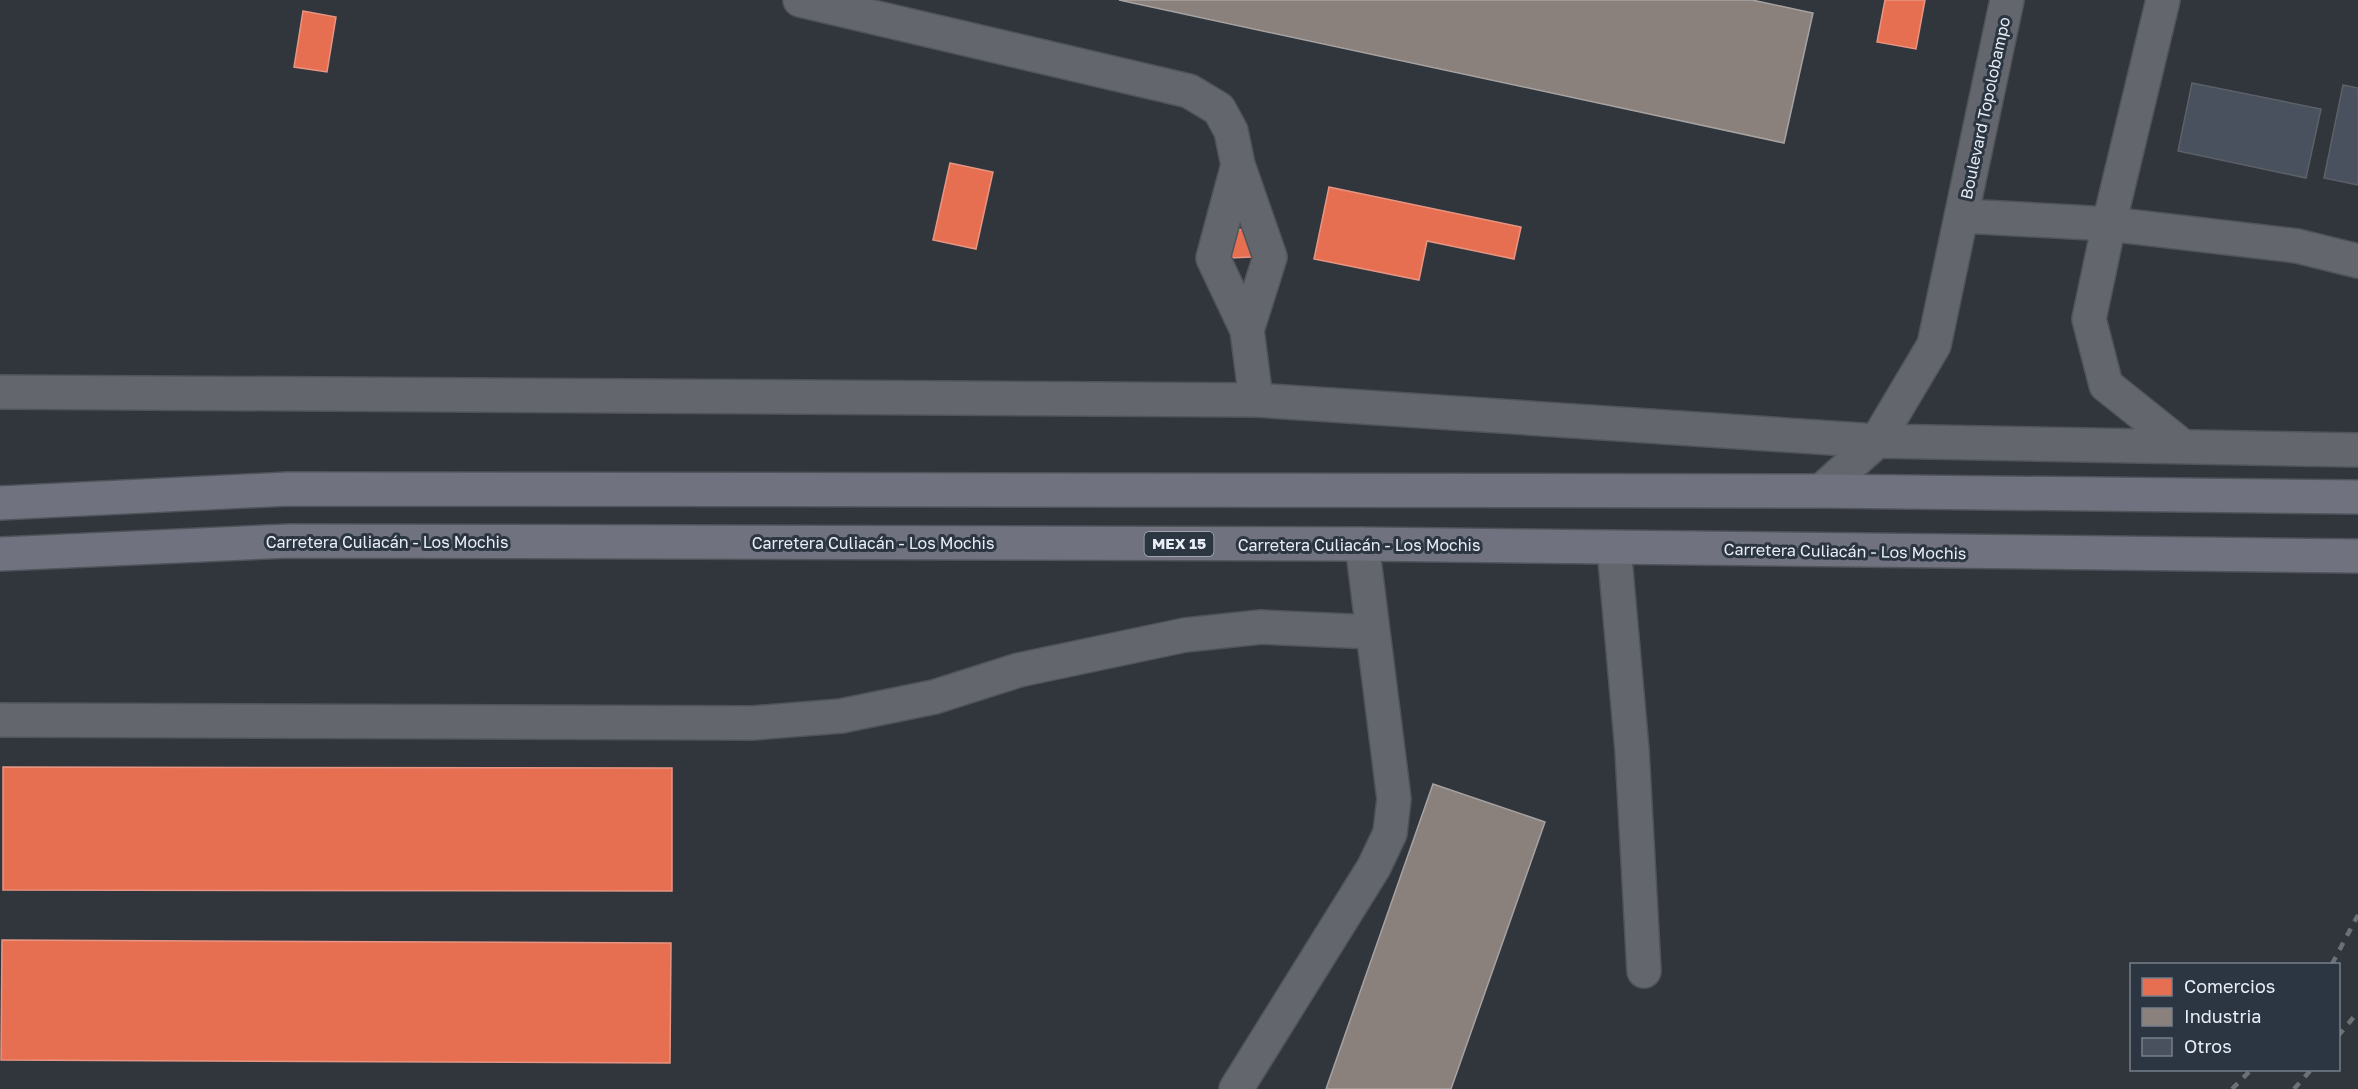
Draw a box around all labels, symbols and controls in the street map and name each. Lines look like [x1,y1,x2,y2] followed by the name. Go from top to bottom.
[1956,15,2014,201] street label: Boulevard Topolobampo
[266,532,508,552] street label: Carretera Culiacán - Los Mochis
[1144,532,1214,556] road number: MEX 15
[752,533,994,553] street label: Carretera Culiacán - Los Mochis
[1238,535,1480,555] street label: Carretera Culiacán - Los Mochis
[1723,539,1967,563] street label: Carretera Culiacán - Los Mochis
[2130,963,2340,1071] legend
[2184,975,2275,997] text: Comercios
[2184,1005,2261,1027] text: Industria
[2184,1035,2232,1057] text: Otros

